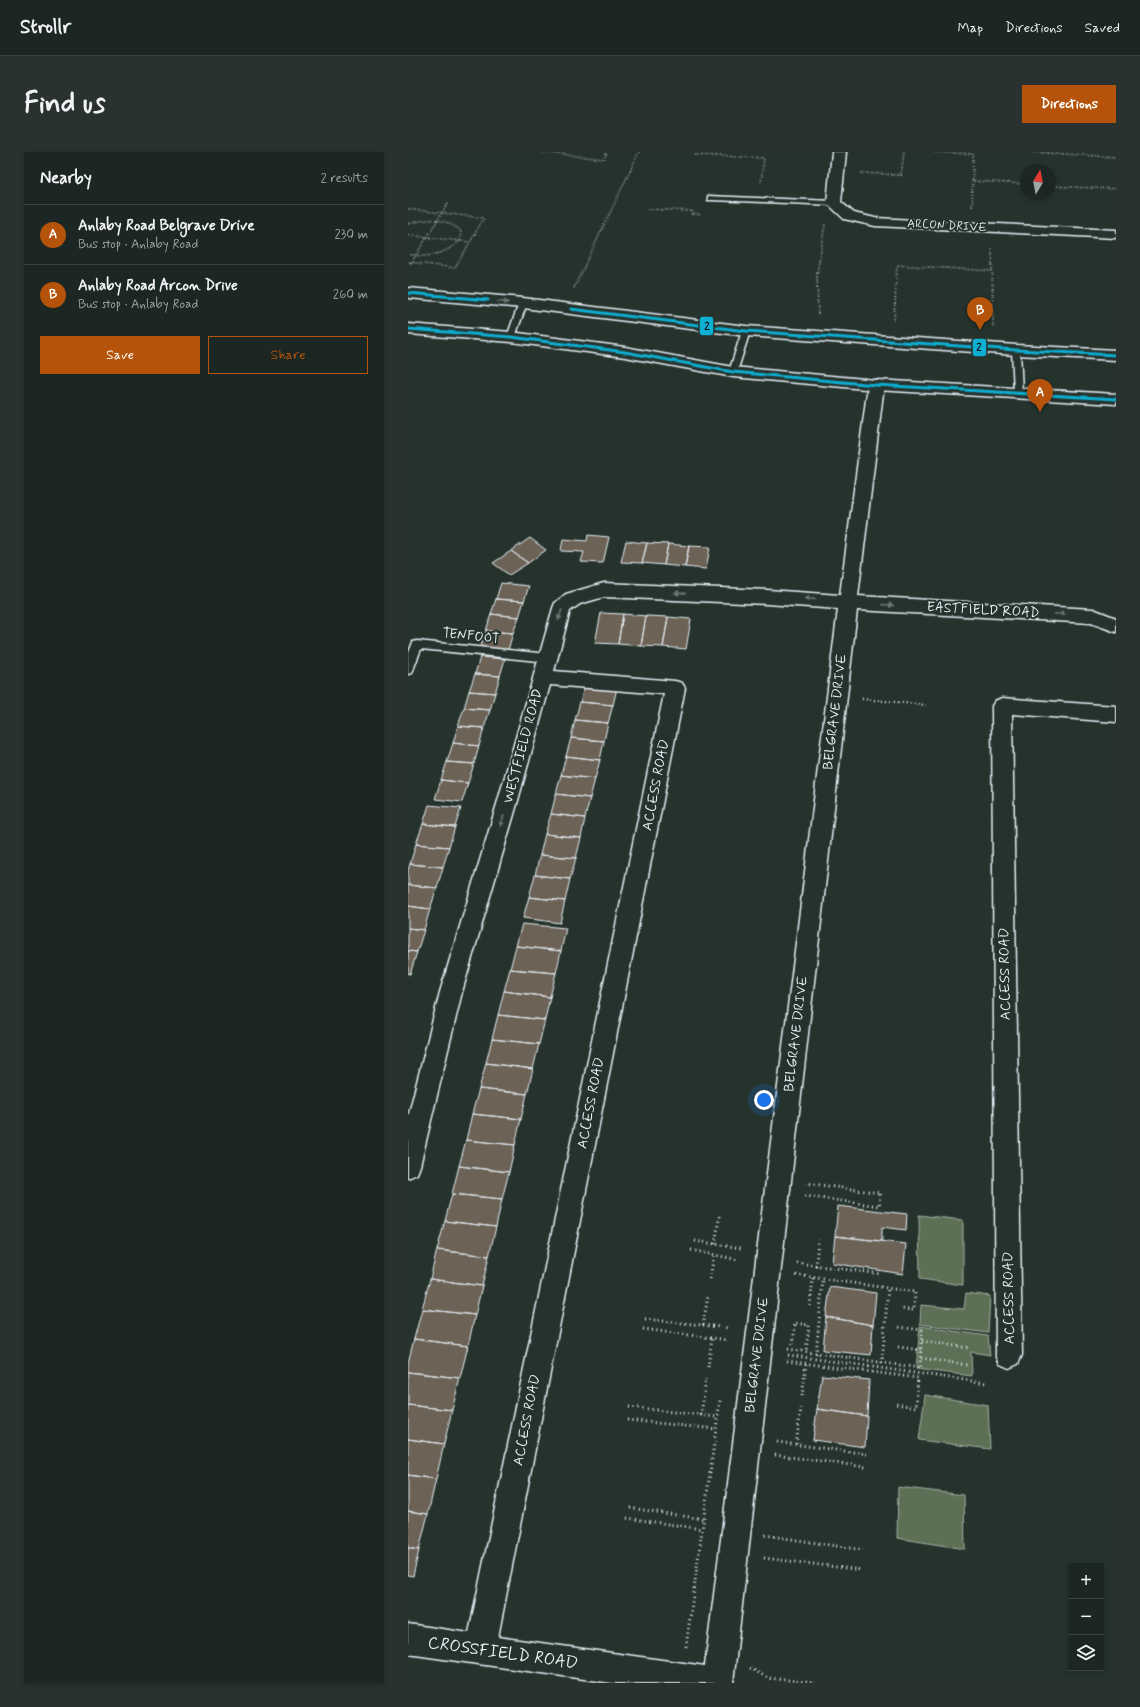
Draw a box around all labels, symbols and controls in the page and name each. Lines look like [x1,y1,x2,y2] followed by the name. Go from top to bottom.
[20,15,71,40] text: Strollr
[957,19,983,37] text: Map
[1005,19,1063,37] text: Directions
[1085,19,1120,37] text: Saved
[1022,85,1116,123] button: Directions
[24,86,105,123] text: Find us
[1020,164,1056,200] north arrow
[40,167,92,189] text: Nearby
[321,170,368,187] text: 2 results
[78,216,255,236] text: Anlaby Road Belgrave Drive
[907,216,988,236] street label: ARCON DRIVE
[49,226,57,243] text: A
[334,226,368,243] text: 230 m
[78,236,198,253] text: Bus stop · Anlaby Road
[78,276,238,296] text: Anlaby Road Arcon Drive
[49,286,57,303] text: B
[333,286,368,303] text: 260 m
[78,296,198,313] text: Bus stop · Anlaby Road
[967,297,993,330] pin: B
[497,298,509,305] one-way arrow
[699,316,714,336] line badge: 2
[704,320,710,334] text: 2
[40,336,200,374] button: Save
[208,336,368,374] button: Share
[972,338,987,357] line badge: 2
[976,341,982,355] text: 2
[1027,379,1053,412] pin: A
[673,590,686,596] one-way arrow
[804,596,816,603] one-way arrow
[926,598,1040,622] street label: EASTFIELD ROAD
[882,601,894,608] one-way arrow
[557,609,563,621] one-way arrow
[1054,611,1067,617] one-way arrow
[441,624,501,648] street label: TENFOOT
[819,653,851,771] street label: BELGRAVE DRIVE
[499,687,547,805] street label: WESTFIELD ROAD
[638,738,674,832] street label: ACCESS ROAD
[499,815,505,827] one-way arrow
[995,928,1015,1020] street label: ACCESS ROAD
[780,975,812,1093] street label: BELGRAVE DRIVE
[573,1056,609,1150] street label: ACCESS ROAD
[754,1090,774,1110] your location
[999,1252,1019,1344] street label: ACCESS ROAD
[741,1296,773,1414] street label: BELGRAVE DRIVE
[509,1373,545,1467] street label: ACCESS ROAD
[1068,1563,1104,1671] map controls
[1068,1563,1104,1599] button: +
[1068,1599,1104,1635] button: −
[427,1632,579,1674] street label: CROSSFIELD ROAD
[1068,1635,1104,1671] button: layers

